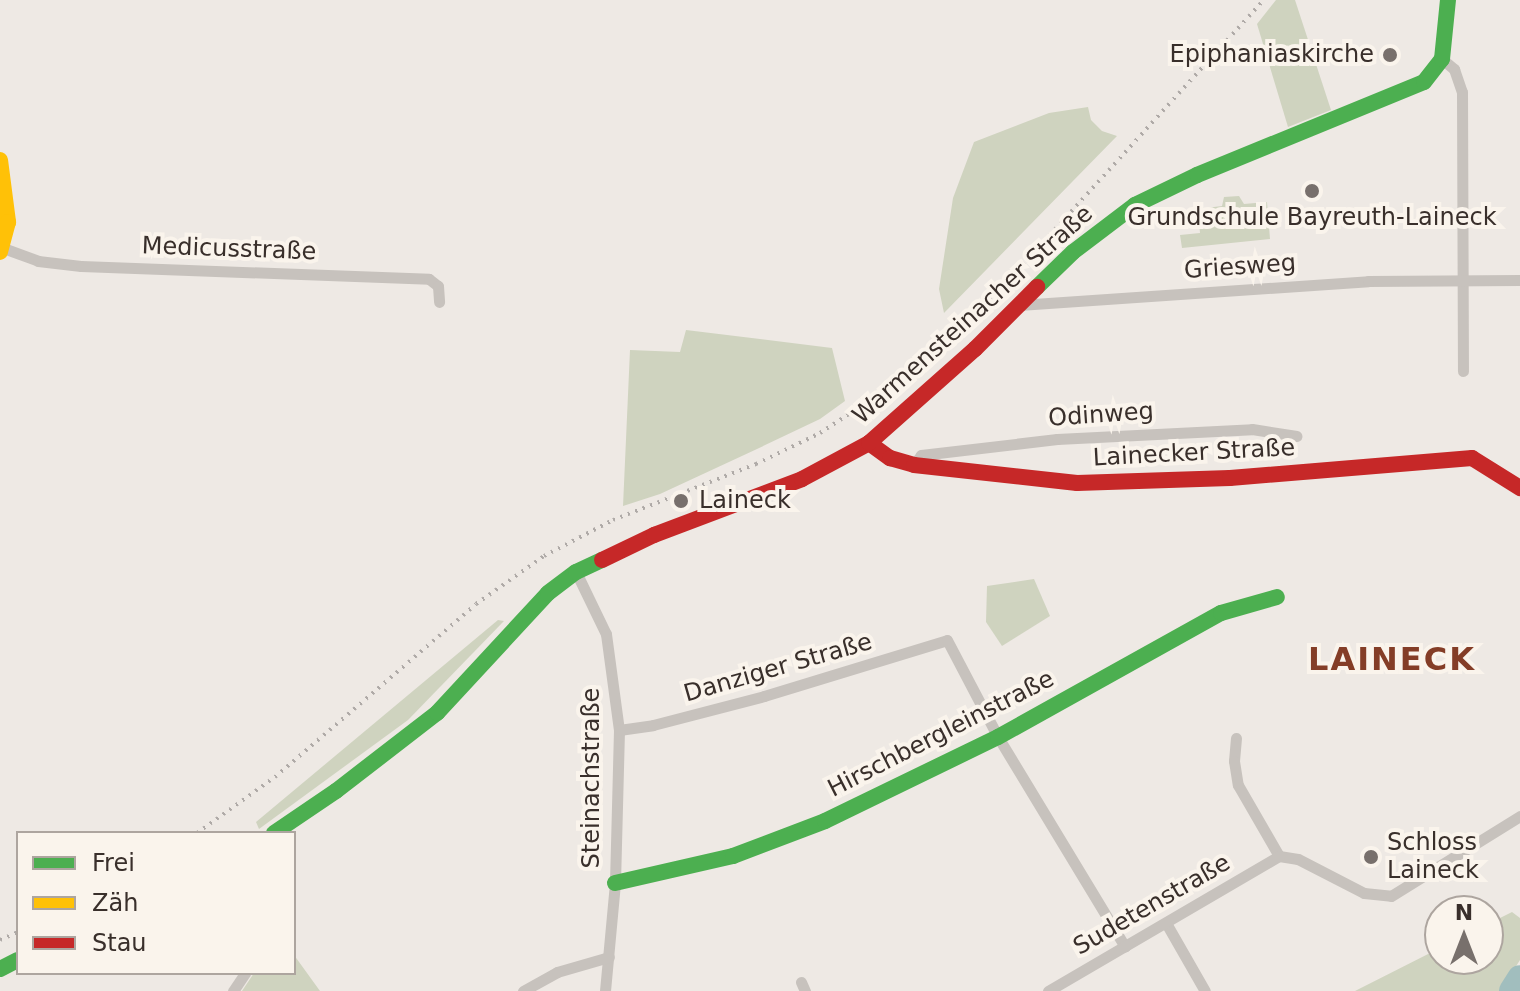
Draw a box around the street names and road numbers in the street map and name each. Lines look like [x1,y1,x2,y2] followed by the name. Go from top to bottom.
[847,200,1099,430] street label: Warmensteinacher Straße
[141,232,317,266] street label: Medicusstraße
[1183,249,1297,285] street label: Griesweg
[1047,397,1155,433] street label: Odinweg
[1092,433,1296,473] street label: Lainecker Straße
[681,627,875,709] street label: Danziger Straße
[823,664,1059,804] street label: Hirschbergleinstraße
[578,688,606,868] street label: Steinachstraße
[1069,848,1235,962] street label: Sudetenstraße

